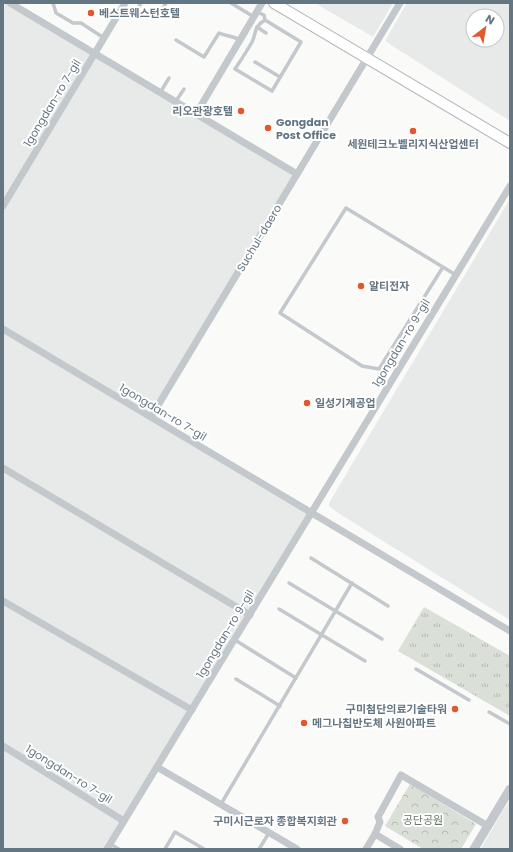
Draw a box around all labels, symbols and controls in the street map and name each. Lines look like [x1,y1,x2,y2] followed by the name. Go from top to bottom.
[99,5,180,21] place label: 베스트웨스턴호텔
[86,8,96,18] marker: 베스트웨스턴호텔
[465,8,505,48] north arrow
[482,10,498,28] text: N
[20,56,84,150] street label: 1gongdan-ro 7-gil
[172,103,233,119] place label: 리오관광호텔
[236,106,246,116] marker: 리오관광호텔
[276,114,336,143] place label: Gongdan Post Office
[263,123,273,133] marker: Gongdan Post Office
[408,126,418,136] marker: 세원테크노벨리지식산업센터
[347,136,479,152] place label: 세원테크노벨리지식산업센터
[233,201,285,275] street label: Suchul-daero
[369,278,409,294] place label: 알티전자
[356,281,366,291] marker: 알티전자
[368,296,434,390] street label: 1gongdan-ro 9-gil
[116,380,210,444] street label: 1gongdan-ro 7-gil
[315,395,376,411] place label: 일성기계공업
[302,398,312,408] marker: 일성기계공업
[192,587,258,681] street label: 1gongdan-ro 9-gil
[346,701,447,717] place label: 구미첨단의료기술타워
[450,704,460,714] marker: 구미첨단의료기술타워
[312,715,436,731] place label: 메그나칩반도체 사원아파트
[299,718,309,728] marker: 메그나칩반도체 사원아파트
[23,741,115,807] street label: 1gongdan-ro 7-gil
[403,812,443,828] park label: 공단공원
[213,813,337,829] place label: 구미시근로자 종합복지회관
[340,816,350,826] marker: 구미시근로자 종합복지회관

